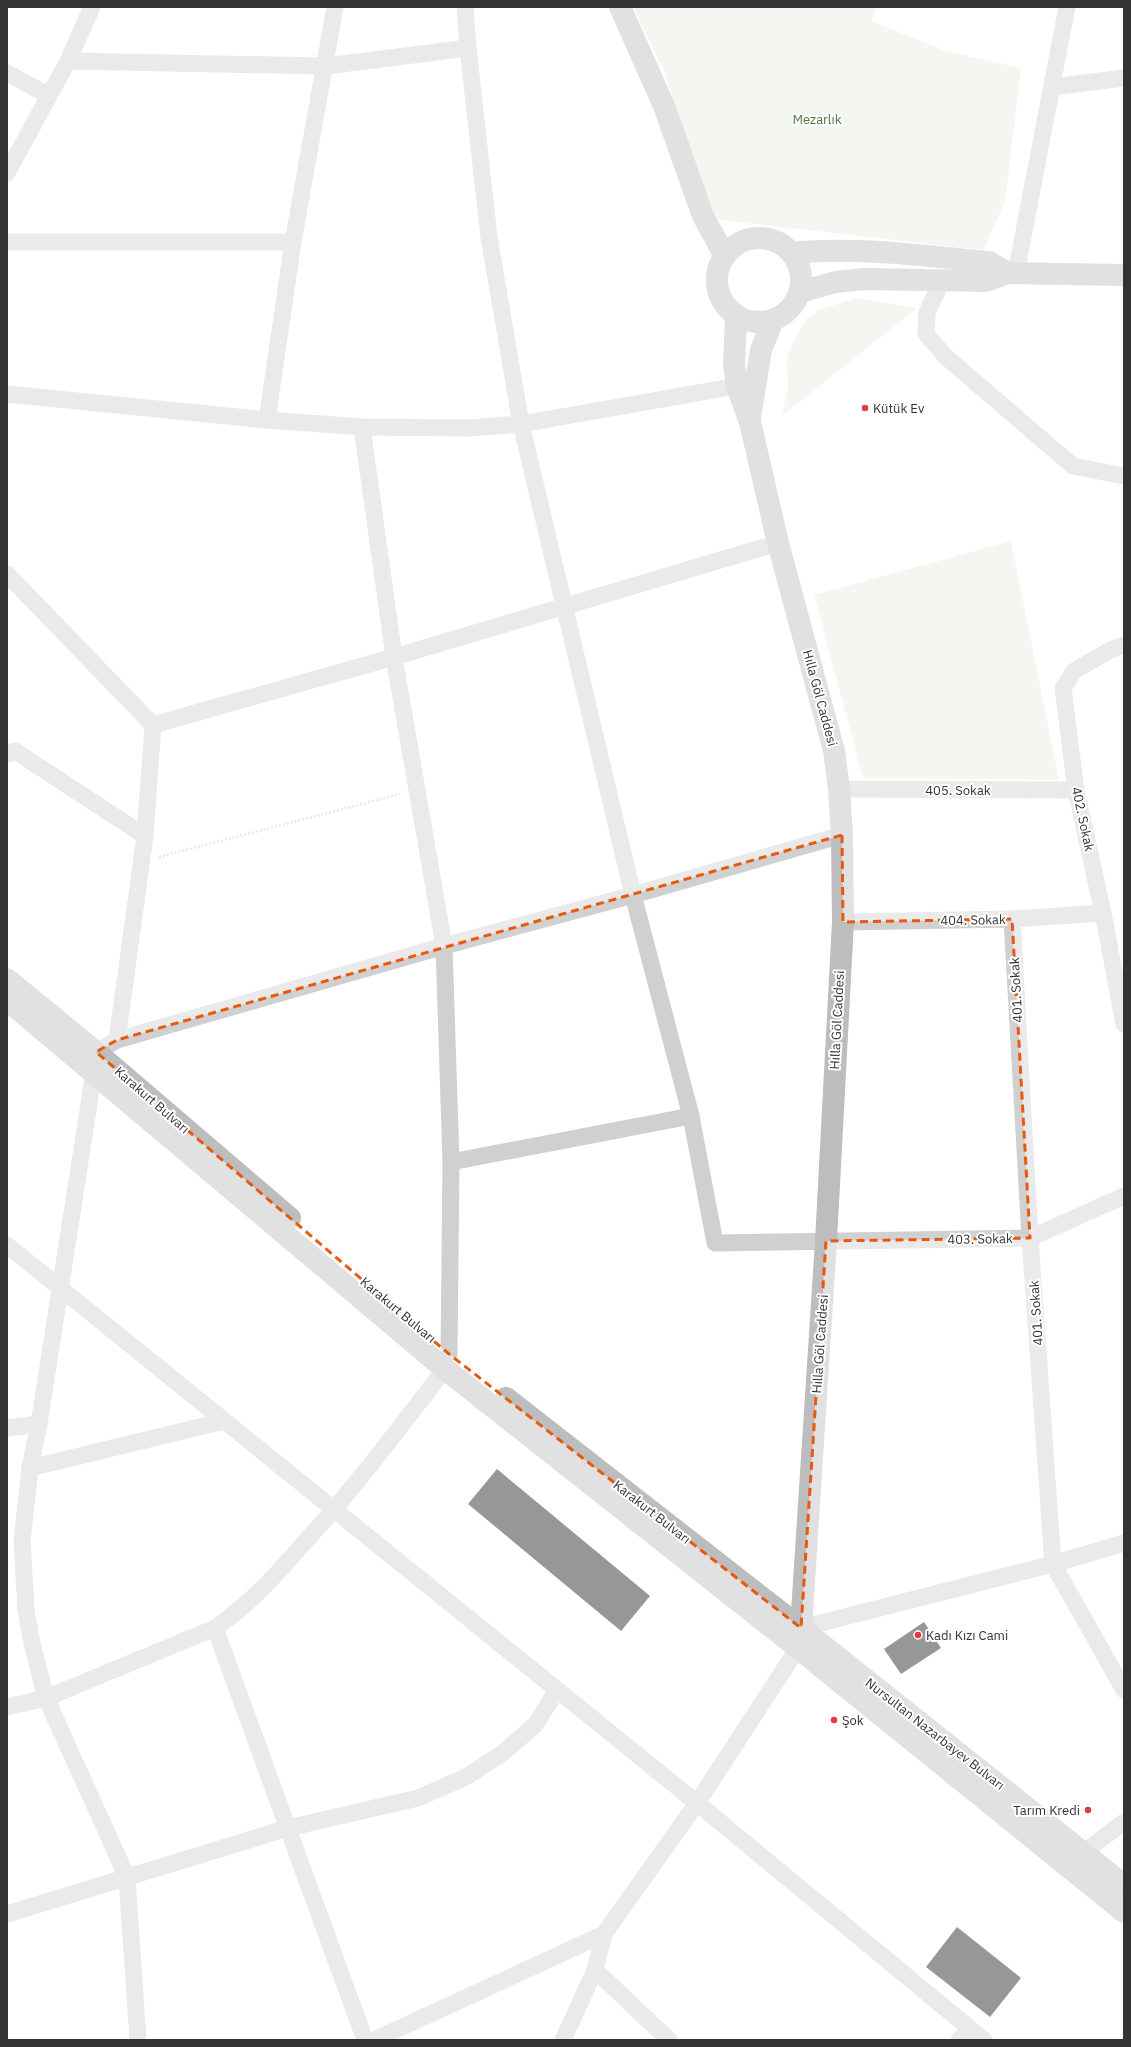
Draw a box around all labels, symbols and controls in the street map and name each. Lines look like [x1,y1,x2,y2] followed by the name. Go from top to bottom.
[792,111,842,128] park label: Mezarlık
[873,400,925,417] place label: Kütük Ev
[860,403,870,413] marker: Kütük Ev
[799,648,841,748] street label: Hılla Göl Caddesi
[925,782,991,799] street label: 405. Sokak
[1068,785,1098,853] street label: 402. Sokak
[940,911,1006,929] street label: 404. Sokak
[1006,957,1026,1023] street label: 401. Sokak
[826,970,848,1070] street label: Hılla Göl Caddesi
[111,1063,193,1137] street label: Karakurt Bulvarı
[947,1230,1013,1248] street label: 403. Sokak
[357,1273,439,1347] street label: Karakurt Bulvarı
[1025,1280,1047,1346] street label: 401. Sokak
[808,1294,832,1394] street label: Hılla Göl Caddesi
[610,1476,694,1548] street label: Karakurt Bulvarı
[926,1627,1008,1644] place label: Kadı Kızı Cami
[913,1630,923,1640] marker: Kadı Kızı Cami
[862,1674,1008,1794] street label: Nursultan Nazarbayev Bulvarı
[842,1712,864,1729] place label: Şok
[829,1715,839,1725] marker: Şok
[1013,1802,1080,1819] place label: Tarım Kredi
[1083,1805,1093,1815] marker: Tarım Kredi

